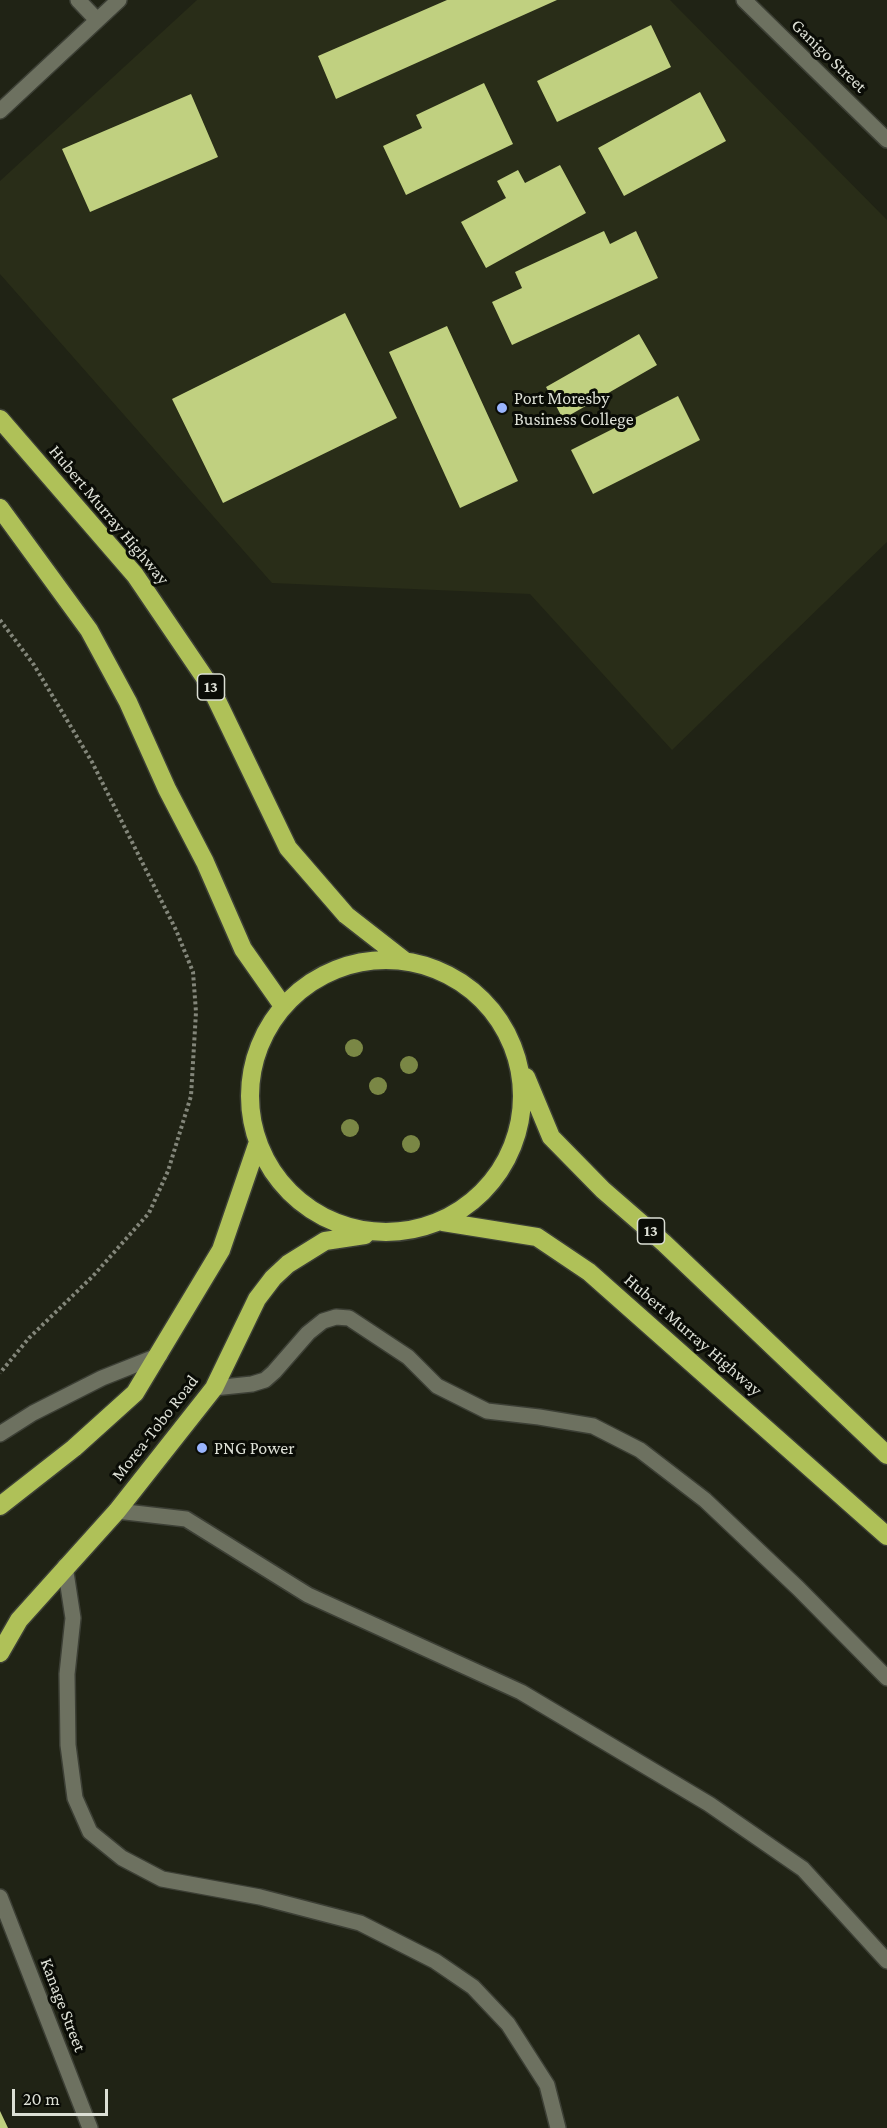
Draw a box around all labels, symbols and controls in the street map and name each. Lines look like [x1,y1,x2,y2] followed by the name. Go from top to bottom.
[787,14,871,98] street label: Ganigo Street
[514,387,634,430] place label: Port Moresby Business College
[495,401,509,415] marker: Port Moresby Business College
[44,441,174,589] street label: Hubert Murray Highway
[198,674,224,700] road number: 13
[638,1218,664,1244] road number: 13
[620,1269,766,1401] street label: Hubert Murray Highway
[107,1371,203,1485] street label: Morea-Tobo Road
[214,1437,295,1459] place label: PNG Power
[195,1441,209,1455] marker: PNG Power
[35,1955,91,2055] street label: Kanage Street
[15,2077,111,2115] scale bar
[23,2089,60,2109] text: 20 m

